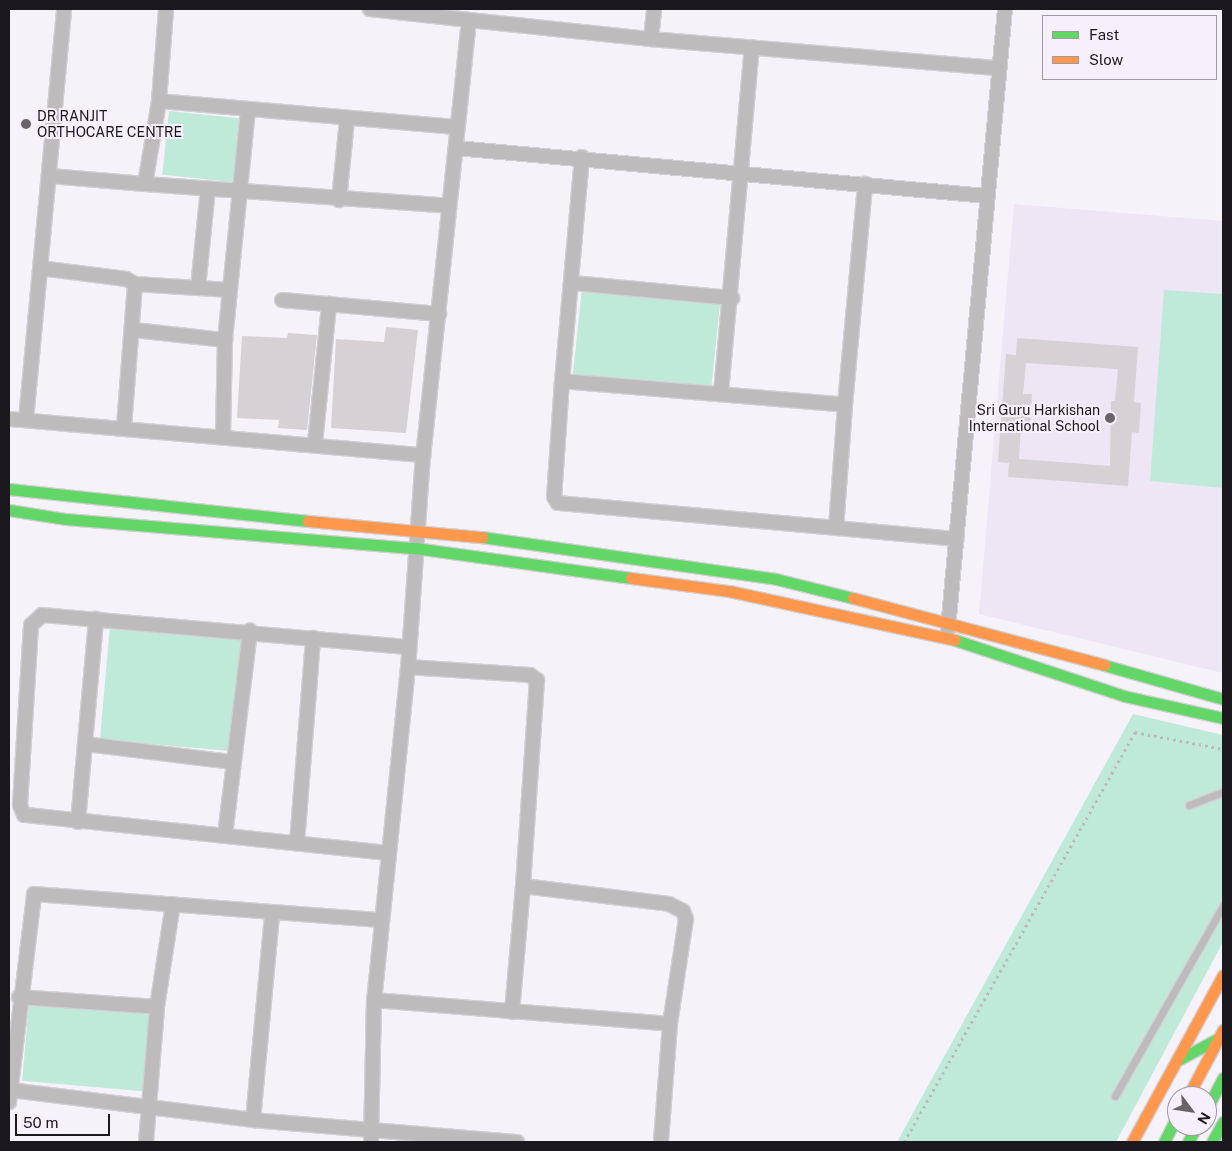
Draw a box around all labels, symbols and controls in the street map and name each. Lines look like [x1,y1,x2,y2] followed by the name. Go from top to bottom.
[1042,15,1217,80] legend
[1089,26,1119,43] text: Fast
[1089,51,1123,68] text: Slow
[37,108,182,140] place label: DR RANJIT ORTHOCARE CENTRE
[19,117,33,131] marker: DR RANJIT ORTHOCARE CENTRE
[969,402,1100,434] place label: Sri Guru Harkishan International School
[1104,412,1116,424] marker: Sri Guru Harkishan International School
[1167,1086,1217,1136] north arrow
[18,1104,112,1136] scale bar
[1194,1109,1214,1127] text: N
[23,1114,58,1131] text: 50 m

